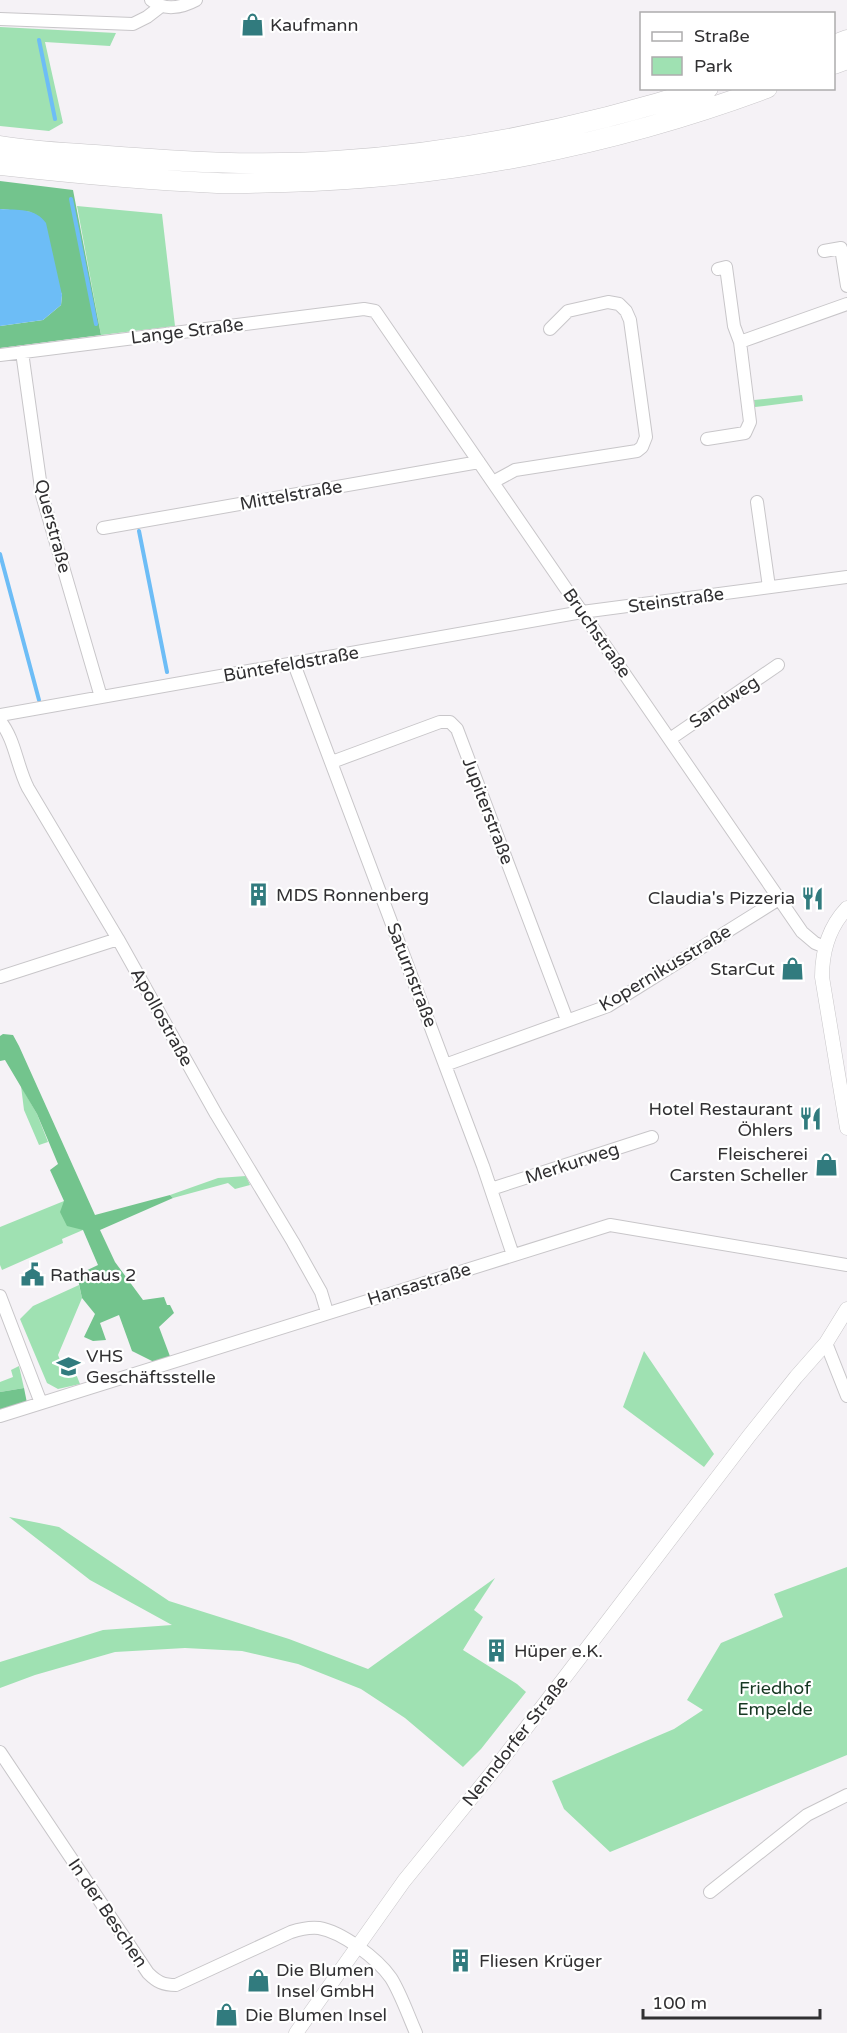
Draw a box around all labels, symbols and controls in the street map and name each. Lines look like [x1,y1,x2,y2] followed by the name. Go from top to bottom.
[239,12,265,38] shop icon: Kaufmann
[640,12,835,90] legend
[270,14,359,36] place label: Kaufmann
[694,25,750,47] text: Straße
[694,55,733,77] text: Park
[129,313,245,349] street label: Lange Straße
[238,475,344,515] street label: Mittelstraße
[30,477,76,575] street label: Querstraße
[627,582,725,618] street label: Steinstraße
[558,584,636,682] street label: Bruchstraße
[222,641,360,687] street label: Büntefeldstraße
[685,671,763,733] street label: Sandweg
[458,754,518,868] street label: Jupiterstraße
[245,882,271,908] building icon: MDS Ronnenberg
[276,884,429,906] place label: MDS Ronnenberg
[800,885,826,911] restaurant icon: Claudia's Pizzeria
[648,887,795,909] place label: Claudia's Pizzeria
[382,920,442,1030] street label: Saturnstraße
[595,920,735,1016] street label: Kopernikusstraße
[780,956,806,982] shop icon: StarCut
[710,958,775,980] place label: StarCut
[126,964,198,1070] street label: Apollostraße
[649,1098,793,1141] place label: Hotel Restaurant Öhlers
[798,1106,824,1132] restaurant icon: Hotel Restaurant Öhlers
[522,1137,622,1189] street label: Merkurweg
[669,1143,808,1186] place label: Fleischerei Carsten Scheller
[813,1151,839,1177] shop icon: Fleischerei Carsten Scheller
[365,1258,473,1310] street label: Hansastraße
[19,1262,45,1288] public building icon: Rathaus 2
[50,1264,136,1286] place label: Rathaus 2
[86,1345,216,1388] place label: VHS Geschäftsstelle
[55,1353,81,1379] school or university icon: VHS Geschäftsstelle
[483,1638,509,1664] building icon: Hüper e.K.
[514,1640,603,1662] place label: Hüper e.K.
[457,1671,573,1811] street label: Nenndorfer Straße
[737,1677,813,1720] park label: Friedhof Empelde
[63,1854,153,1972] street label: In der Beschen
[448,1948,474,1974] building icon: Fliesen Krüger
[479,1950,602,1972] place label: Fliesen Krüger
[276,1959,375,2002] place label: Die Blumen Insel GmbH
[245,1967,271,1993] shop icon: Die Blumen Insel GmbH
[643,1982,820,2020] scale bar
[652,1992,707,2014] text: 100 m
[214,2002,240,2028] shop icon: Die Blumen Insel
[245,2004,387,2026] place label: Die Blumen Insel

